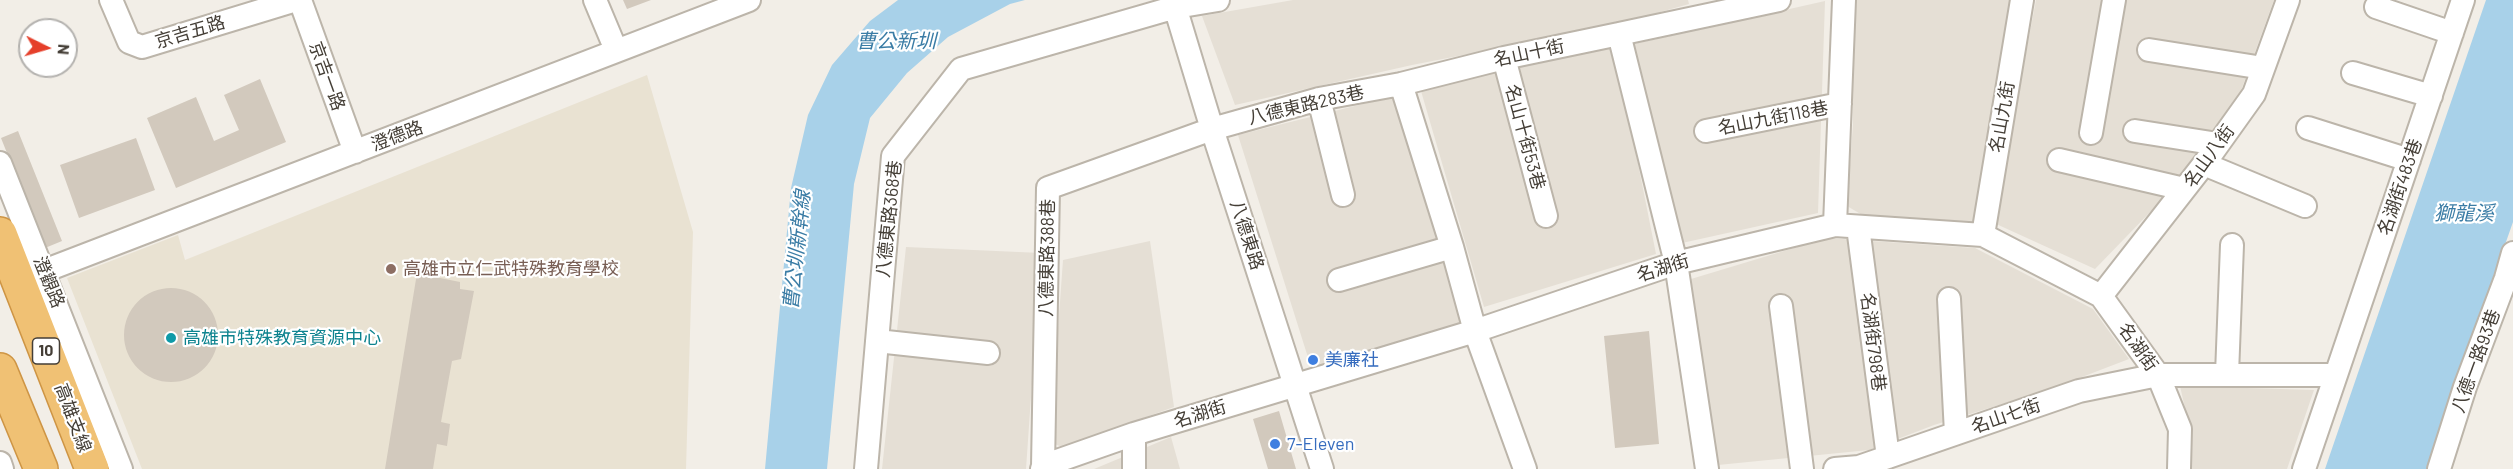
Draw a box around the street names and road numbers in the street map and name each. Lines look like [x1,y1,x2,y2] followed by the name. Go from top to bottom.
[152,11,228,53] street label: 京吉五路
[1492,35,1566,71] street label: 名山十街
[305,38,349,114] street label: 京吉一路
[1985,80,2019,154] street label: 名山九街
[1246,81,1366,129] street label: 八德東路283巷
[1501,82,1549,192] street label: 名山十街53巷
[1716,97,1830,139] street label: 名山九街118巷
[368,116,426,156] street label: 澄德路
[2179,121,2239,191] street label: 名山八街
[2373,136,2427,238] street label: 名湖街483巷
[872,159,906,279] street label: 八德東路368巷
[1226,197,1268,273] street label: 八德東路
[1035,199,1059,317] street label: 八德東路388巷
[1634,250,1692,286] street label: 名湖街
[29,253,69,311] street label: 澄觀路
[1856,291,1890,393] street label: 名湖街798巷
[2447,306,2505,416] street label: 八德一路93巷
[2114,319,2162,375] street label: 名湖街
[32,338,60,364] road number: 10
[50,381,96,455] street label: 高雄支線
[1968,394,2044,438] street label: 名山七街
[1171,396,1229,432] street label: 名湖街

